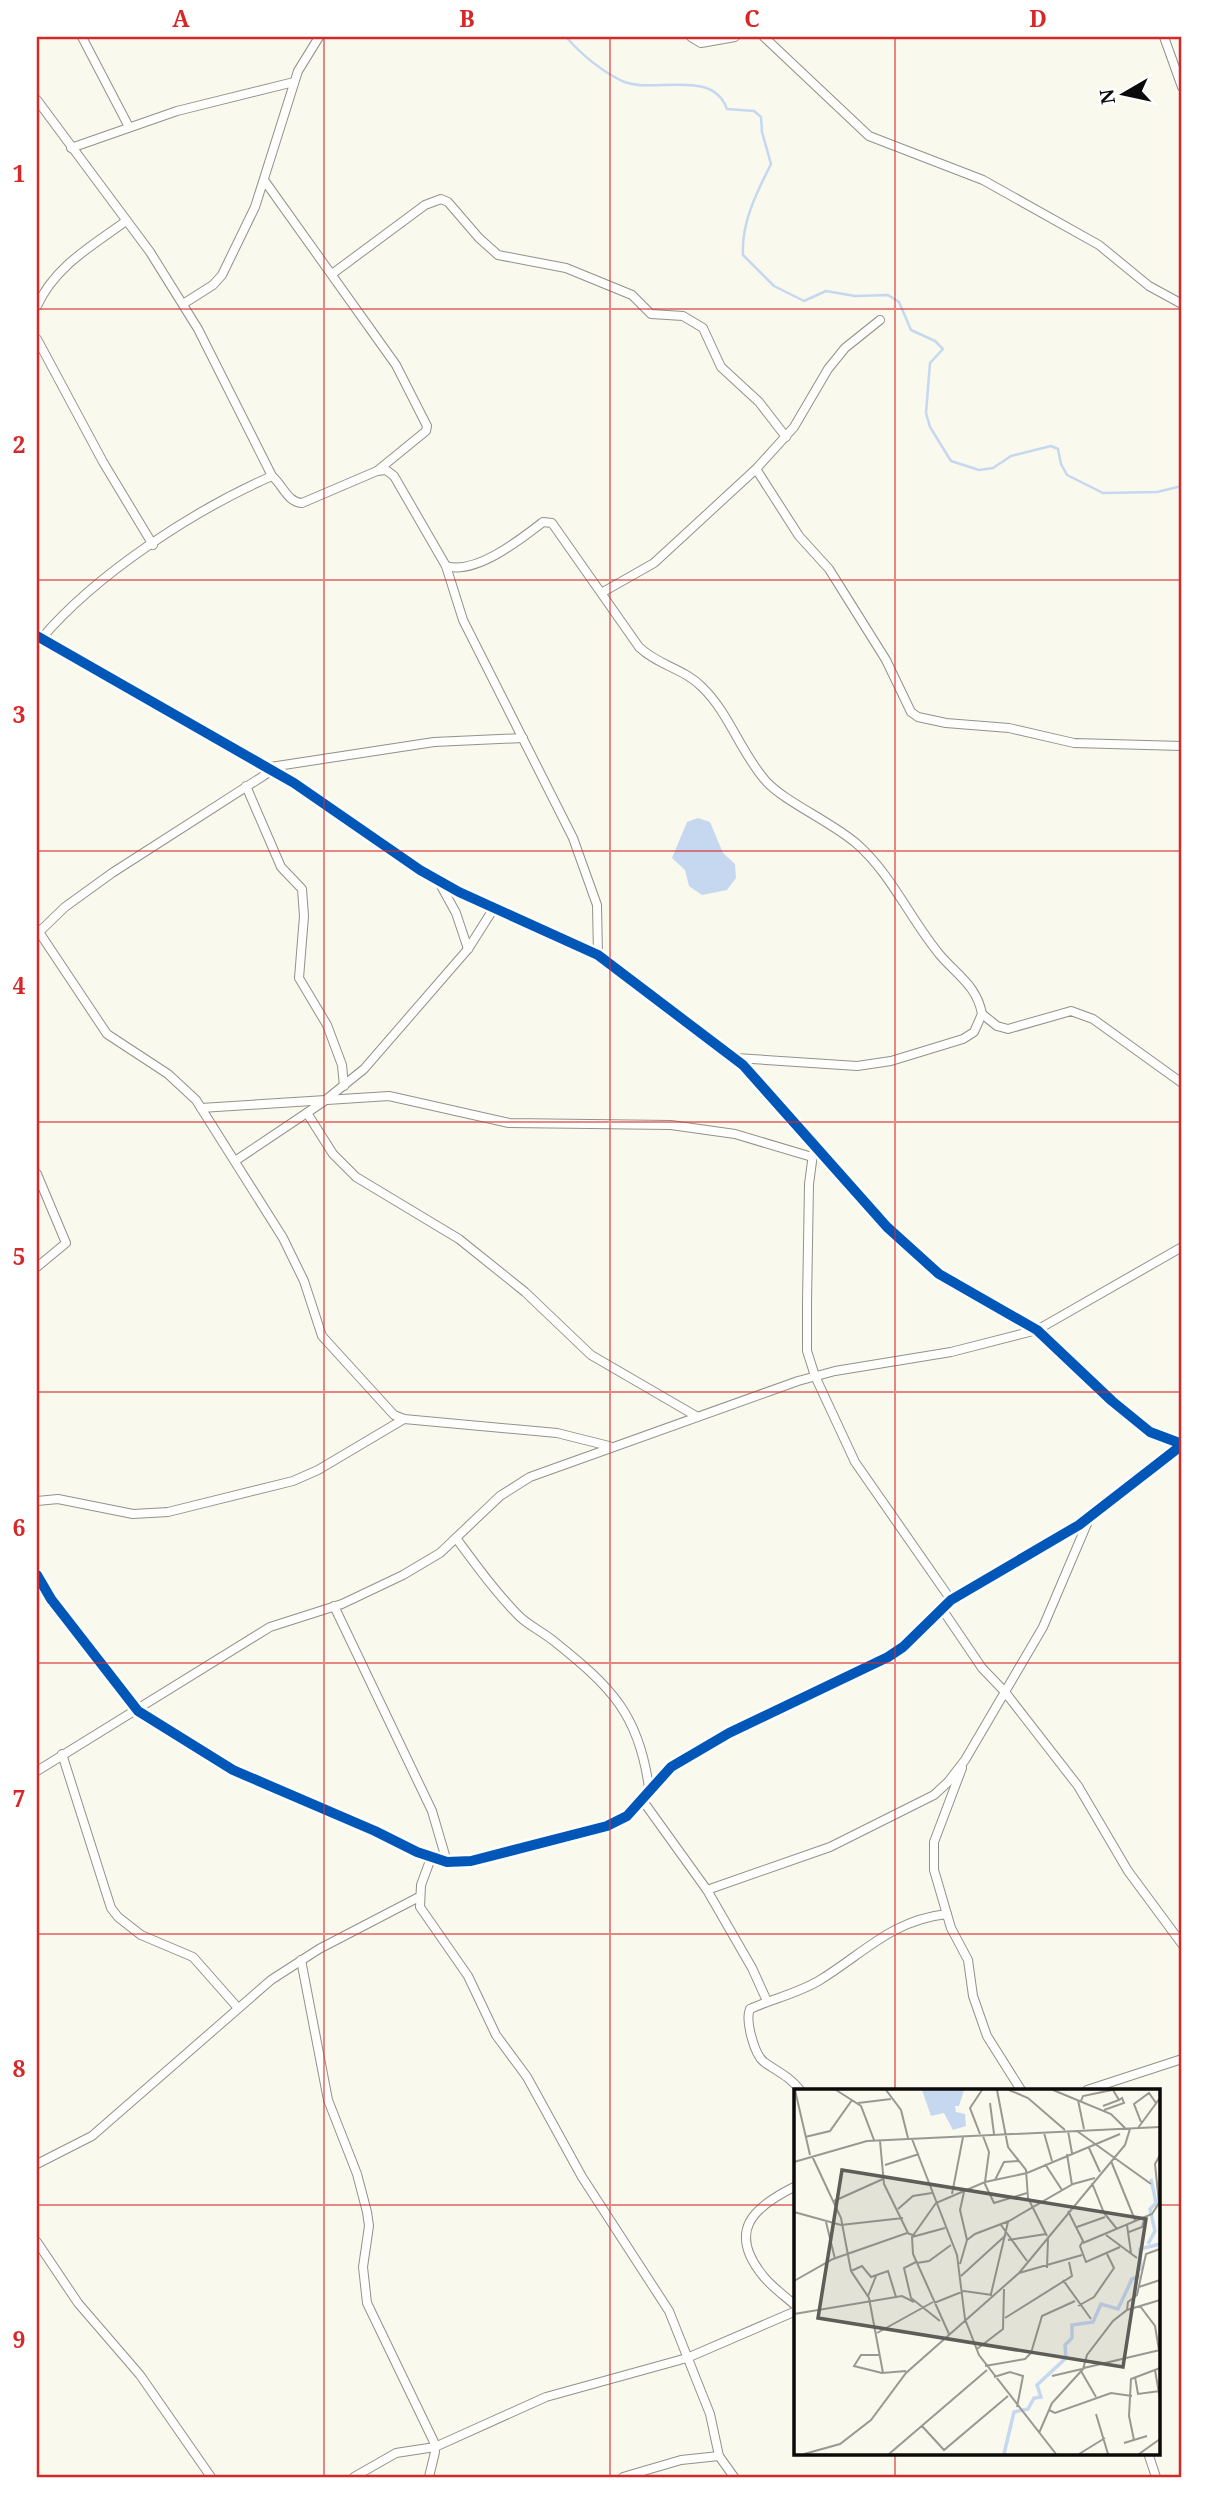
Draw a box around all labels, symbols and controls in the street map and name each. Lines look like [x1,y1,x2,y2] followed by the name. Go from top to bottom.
[172,2,190,34] text: A
[459,2,475,34] text: B
[744,2,760,34] text: C
[1029,2,1047,34] text: D
[1090,60,1160,130] north arrow
[1093,87,1121,106] text: N
[13,157,26,189] text: 1
[13,428,26,460] text: 2
[13,698,26,730] text: 3
[13,969,26,1001] text: 4
[13,1240,26,1272] text: 5
[13,1511,26,1543] text: 6
[13,1782,26,1814] text: 7
[13,2052,26,2084] text: 8
[794,2089,1160,2454] inset map
[13,2323,26,2355] text: 9

